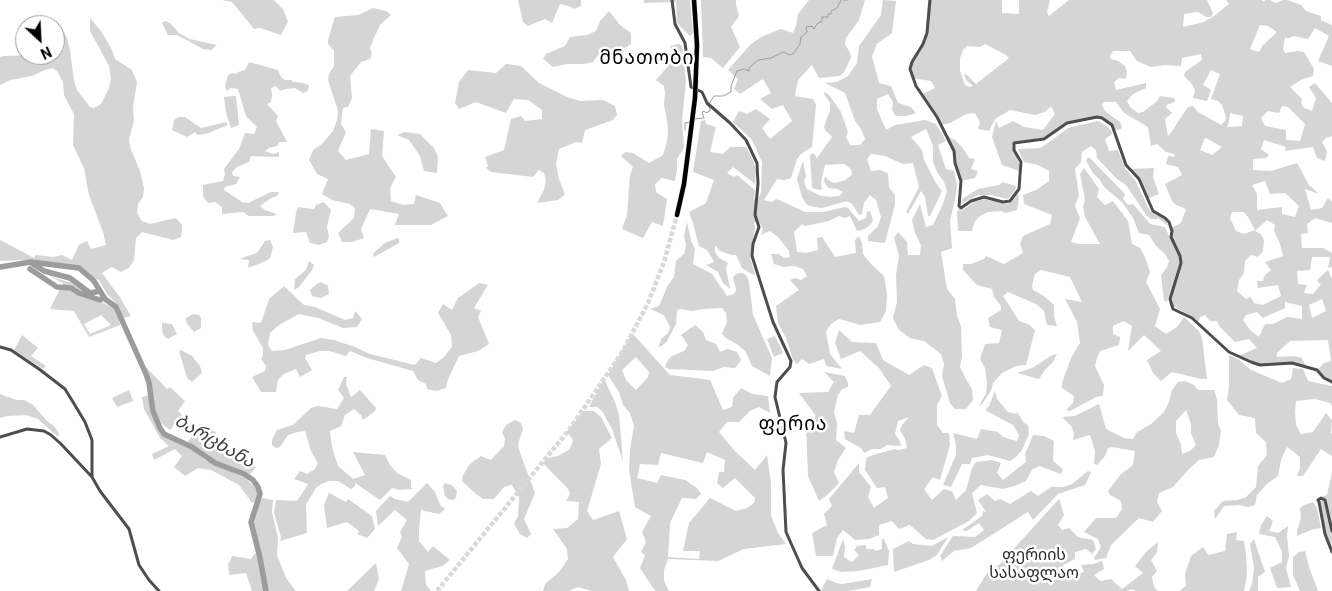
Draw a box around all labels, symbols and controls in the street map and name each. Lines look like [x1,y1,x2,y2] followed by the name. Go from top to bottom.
[15,15,65,65] north arrow
[38,43,54,62] text: N
[599,48,695,70] district label: მნათობი
[170,411,258,473] water label: ბარცხანა
[758,414,828,436] district label: ფერია
[989,546,1079,584] park label: ფერიის სასაფლაო

